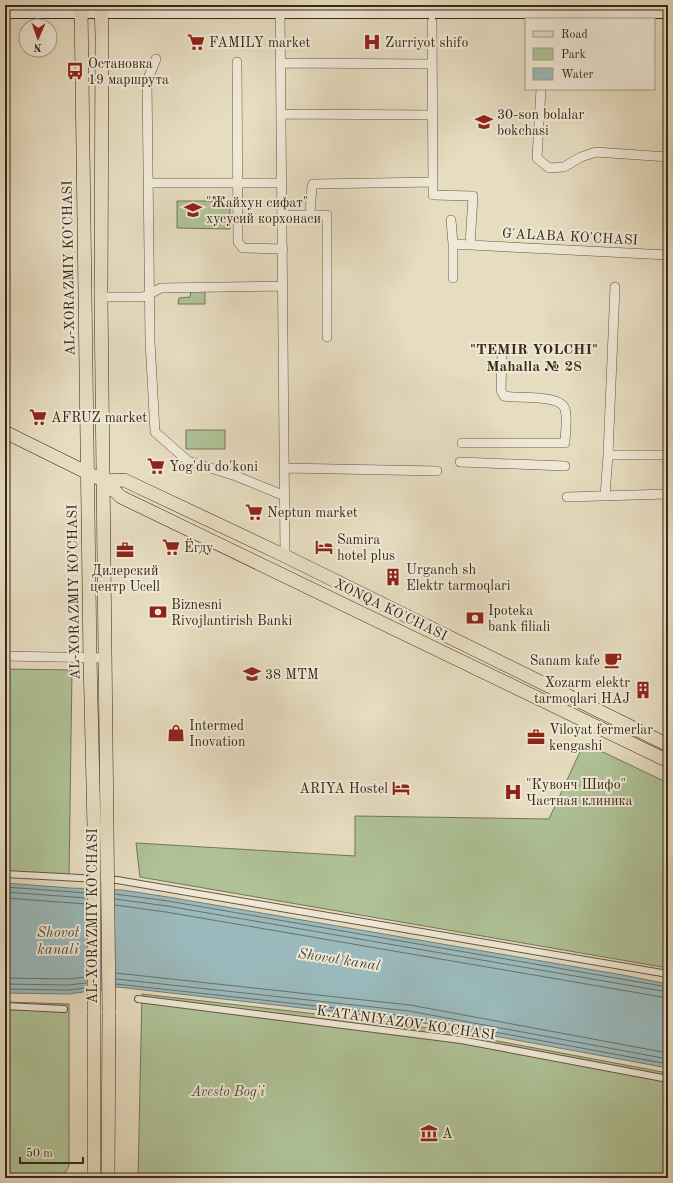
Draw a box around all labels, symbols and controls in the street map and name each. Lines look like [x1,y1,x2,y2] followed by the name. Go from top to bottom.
[18,18,58,58] north arrow
[525,18,655,90] legend
[561,29,588,41] text: Road
[186,32,206,52] supermarket icon: FAMILY market
[362,32,382,52] hospital icon: Zurriyot shifo
[209,36,310,50] place label: FAMILY market
[385,36,468,50] place label: Zurriyot shifo
[33,41,42,52] text: N
[561,49,586,61] text: Park
[88,57,169,87] place label: Остановка 19 маршрута
[65,61,85,81] bus stop icon: Остановка 19 маршрута
[561,69,594,81] text: Water
[497,108,584,138] place label: 30-son bolalar bokchasi
[474,112,494,132] school or university icon: 30-son bolalar bokchasi
[60,180,78,356] street label: AL-XORAZMIY KO’CHASI
[206,196,321,226] place label: "Жайхун сифат" хусусий корхонаси
[183,200,203,220] school or university icon: "Жайхун сифат" хусусий корхонаси
[501,226,638,248] street label: G'ALABA KO'CHASI
[470,343,598,375] district label: "TEMIR YOLCHI" Mahalla № 28
[28,407,48,427] supermarket icon: AFRUZ market
[51,411,147,425] place label: AFRUZ market
[146,456,166,476] supermarket icon: Yog'du do'koni
[169,460,258,474] place label: Yog'du do'koni
[244,502,264,522] supermarket icon: Neptun market
[65,504,83,680] street label: AL-XORAZMIY KO’CHASI
[267,506,358,520] place label: Neptun market
[337,533,395,563] place label: Samira hotel plus
[161,537,181,557] supermarket icon: Ёгду
[314,537,334,557] hotel icon: Samira hotel plus
[184,538,214,555] place label: Ёгду
[115,540,135,560] office icon: Дилерский центр Ucell
[406,563,511,593] place label: Urganch sh Elektr tarmoqlari
[90,564,160,594] place label: Дилерский центр Ucell
[383,567,403,587] building icon: Urganch sh Elektr tarmoqlari
[332,577,449,643] street label: XONQA KO'CHASI
[171,598,292,628] place label: Biznesni Rivojlantirish Banki
[148,602,168,622] bank icon: Biznesni Rivojlantirish Banki
[488,604,551,634] place label: Ipoteka bank filiali
[465,608,485,628] bank icon: Ipoteka bank filiali
[603,650,623,670] cafe icon: Sanam kafe
[530,654,600,668] place label: Sanam kafe
[242,664,262,684] school or university icon: 38 MTM
[265,668,319,682] place label: 38 MTM
[534,676,630,706] place label: Xozarm elektr tarmoqlari HAJ
[633,680,653,700] building icon: Xozarm elektr tarmoqlari HAJ
[189,719,246,749] place label: Intermed Inovation
[166,723,186,743] shop icon: Intermed Inovation
[549,723,653,753] place label: Viloyat fermerlar kengashi
[526,727,546,747] office icon: Viloyat fermerlar kengashi
[391,778,411,798] hotel icon: ARIYA Hostel
[526,778,633,808] place label: "Кувонч Шифо" Частная клиника
[299,782,388,796] place label: ARIYA Hostel
[503,782,523,802] hospital icon: "Кувонч Шифо" Частная клиника
[86,828,100,1004] street label: AL-XORAZMIY KO’CHASI
[37,926,79,958] water label: Shovot kanali
[297,947,382,974] water label: Shovot kanal
[316,1004,496,1042] street label: K.ATANIYAZOV KO'CHASI
[190,1085,265,1100] park label: Avesto Bog'i
[419,1123,439,1143] museum icon: A
[442,1127,453,1141] place label: A
[20,1139,83,1165] scale bar
[26,1147,53,1160] text: 50 m

